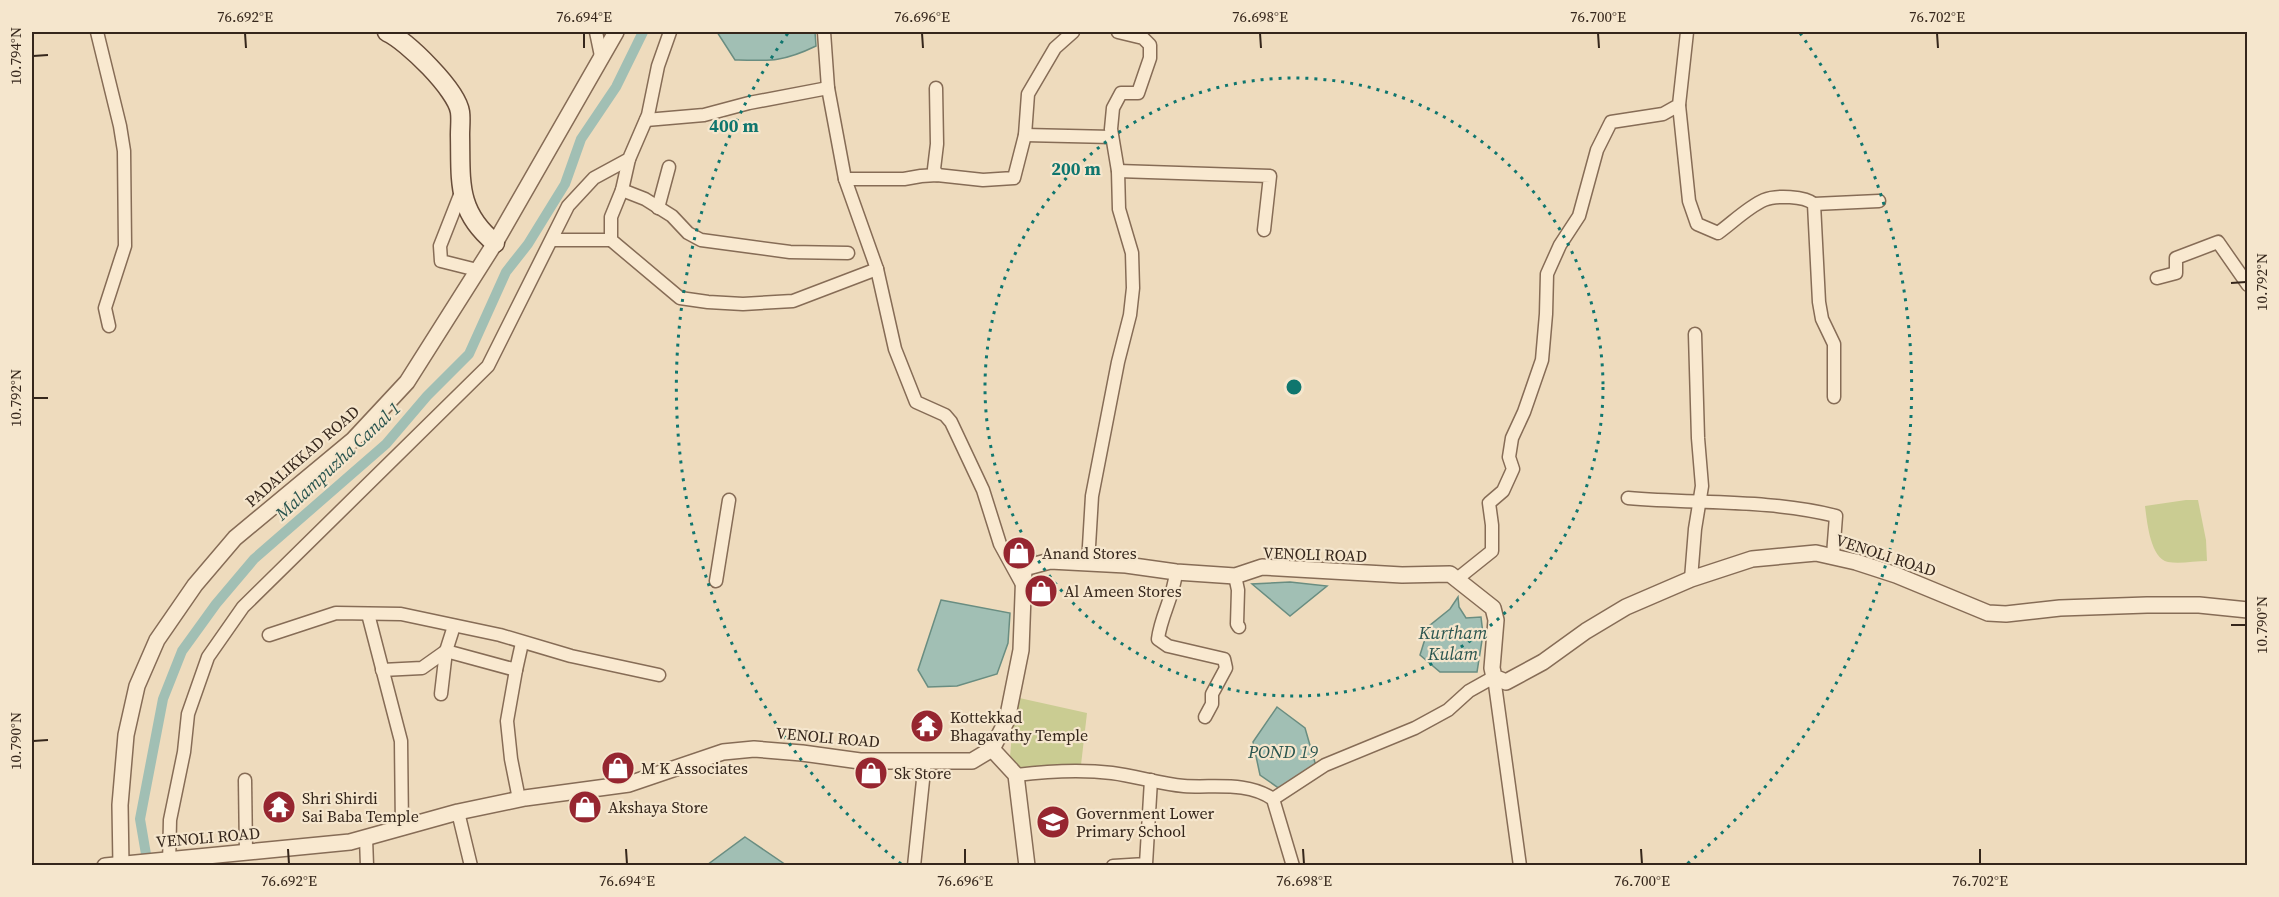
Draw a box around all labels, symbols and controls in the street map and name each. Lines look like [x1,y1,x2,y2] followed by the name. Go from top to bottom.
[217,6,273,27] text: 76.692°E
[556,6,612,27] text: 76.694°E
[894,6,950,27] text: 76.696°E
[1232,6,1288,27] text: 76.698°E
[1570,6,1626,27] text: 76.700°E
[1909,6,1965,27] text: 76.702°E
[5,27,26,85] text: 10.794°N
[709,113,759,138] text: 400 m
[1051,156,1101,181] text: 200 m
[2251,253,2272,311] text: 10.792°N
[5,369,26,427] text: 10.792°N
[1284,377,1304,397] centre of rings
[268,396,406,526] water label: Malampuzha Canal 1
[240,400,364,512] street label: PADALIKKAD ROAD
[1833,528,1939,582] street label: VENOLI ROAD
[1001,535,1037,571] shop icon: Anand Stores
[1262,541,1368,567] street label: VENOLI ROAD
[1042,542,1137,564] place label: Anand Stores
[1023,573,1059,609] shop icon: Al Ameen Stores
[1064,580,1182,602] place label: Al Ameen Stores
[2251,596,2272,654] text: 10.790°N
[1418,620,1488,666] water label: Kurtham Kulam
[950,706,1088,746] place label: Kottekkad Bhagavathy Temple
[909,708,945,744] temple icon: Kottekkad Bhagavathy Temple
[5,712,26,770] text: 10.790°N
[775,721,881,753] street label: VENOLI ROAD
[1247,739,1318,764] water label: POND 19
[600,750,636,786] shop icon: M K Associates
[853,755,889,791] shop icon: Sk Store
[641,757,748,779] place label: M K Associates
[894,762,951,784] place label: Sk Store
[302,787,419,827] place label: Shri Shirdi Sai Baba Temple
[261,789,297,825] temple icon: Shri Shirdi Sai Baba Temple
[567,789,603,825] shop icon: Akshaya Store
[608,796,708,818] place label: Akshaya Store
[1076,802,1215,842] place label: Government Lower Primary School
[1035,804,1071,840] school or university icon: Government Lower Primary School
[155,821,261,853] street label: VENOLI ROAD
[261,870,317,891] text: 76.692°E
[599,870,655,891] text: 76.694°E
[937,870,993,891] text: 76.696°E
[1276,870,1332,891] text: 76.698°E
[1614,870,1670,891] text: 76.700°E
[1952,870,2008,891] text: 76.702°E

